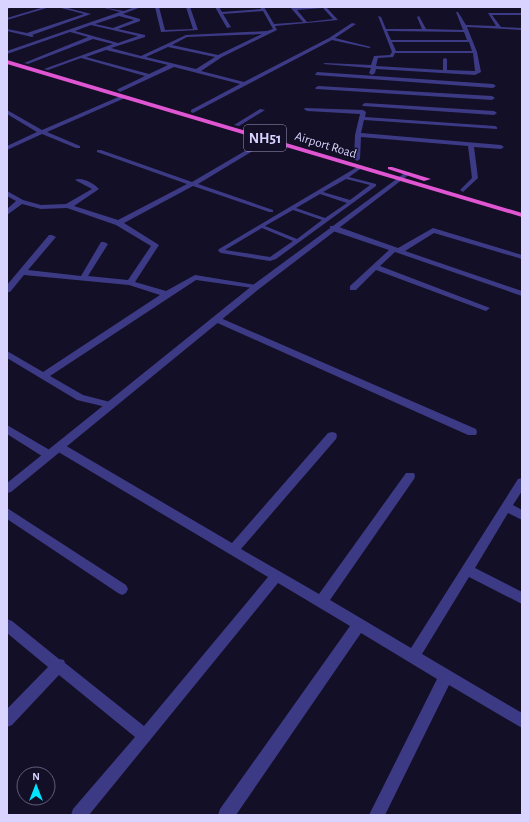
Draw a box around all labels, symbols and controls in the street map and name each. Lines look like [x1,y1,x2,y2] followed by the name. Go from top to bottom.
[244,125,286,151] road number: NH51
[293,130,358,161] street label: Airport Road
[16,766,56,806] north arrow
[32,771,40,782] text: N

